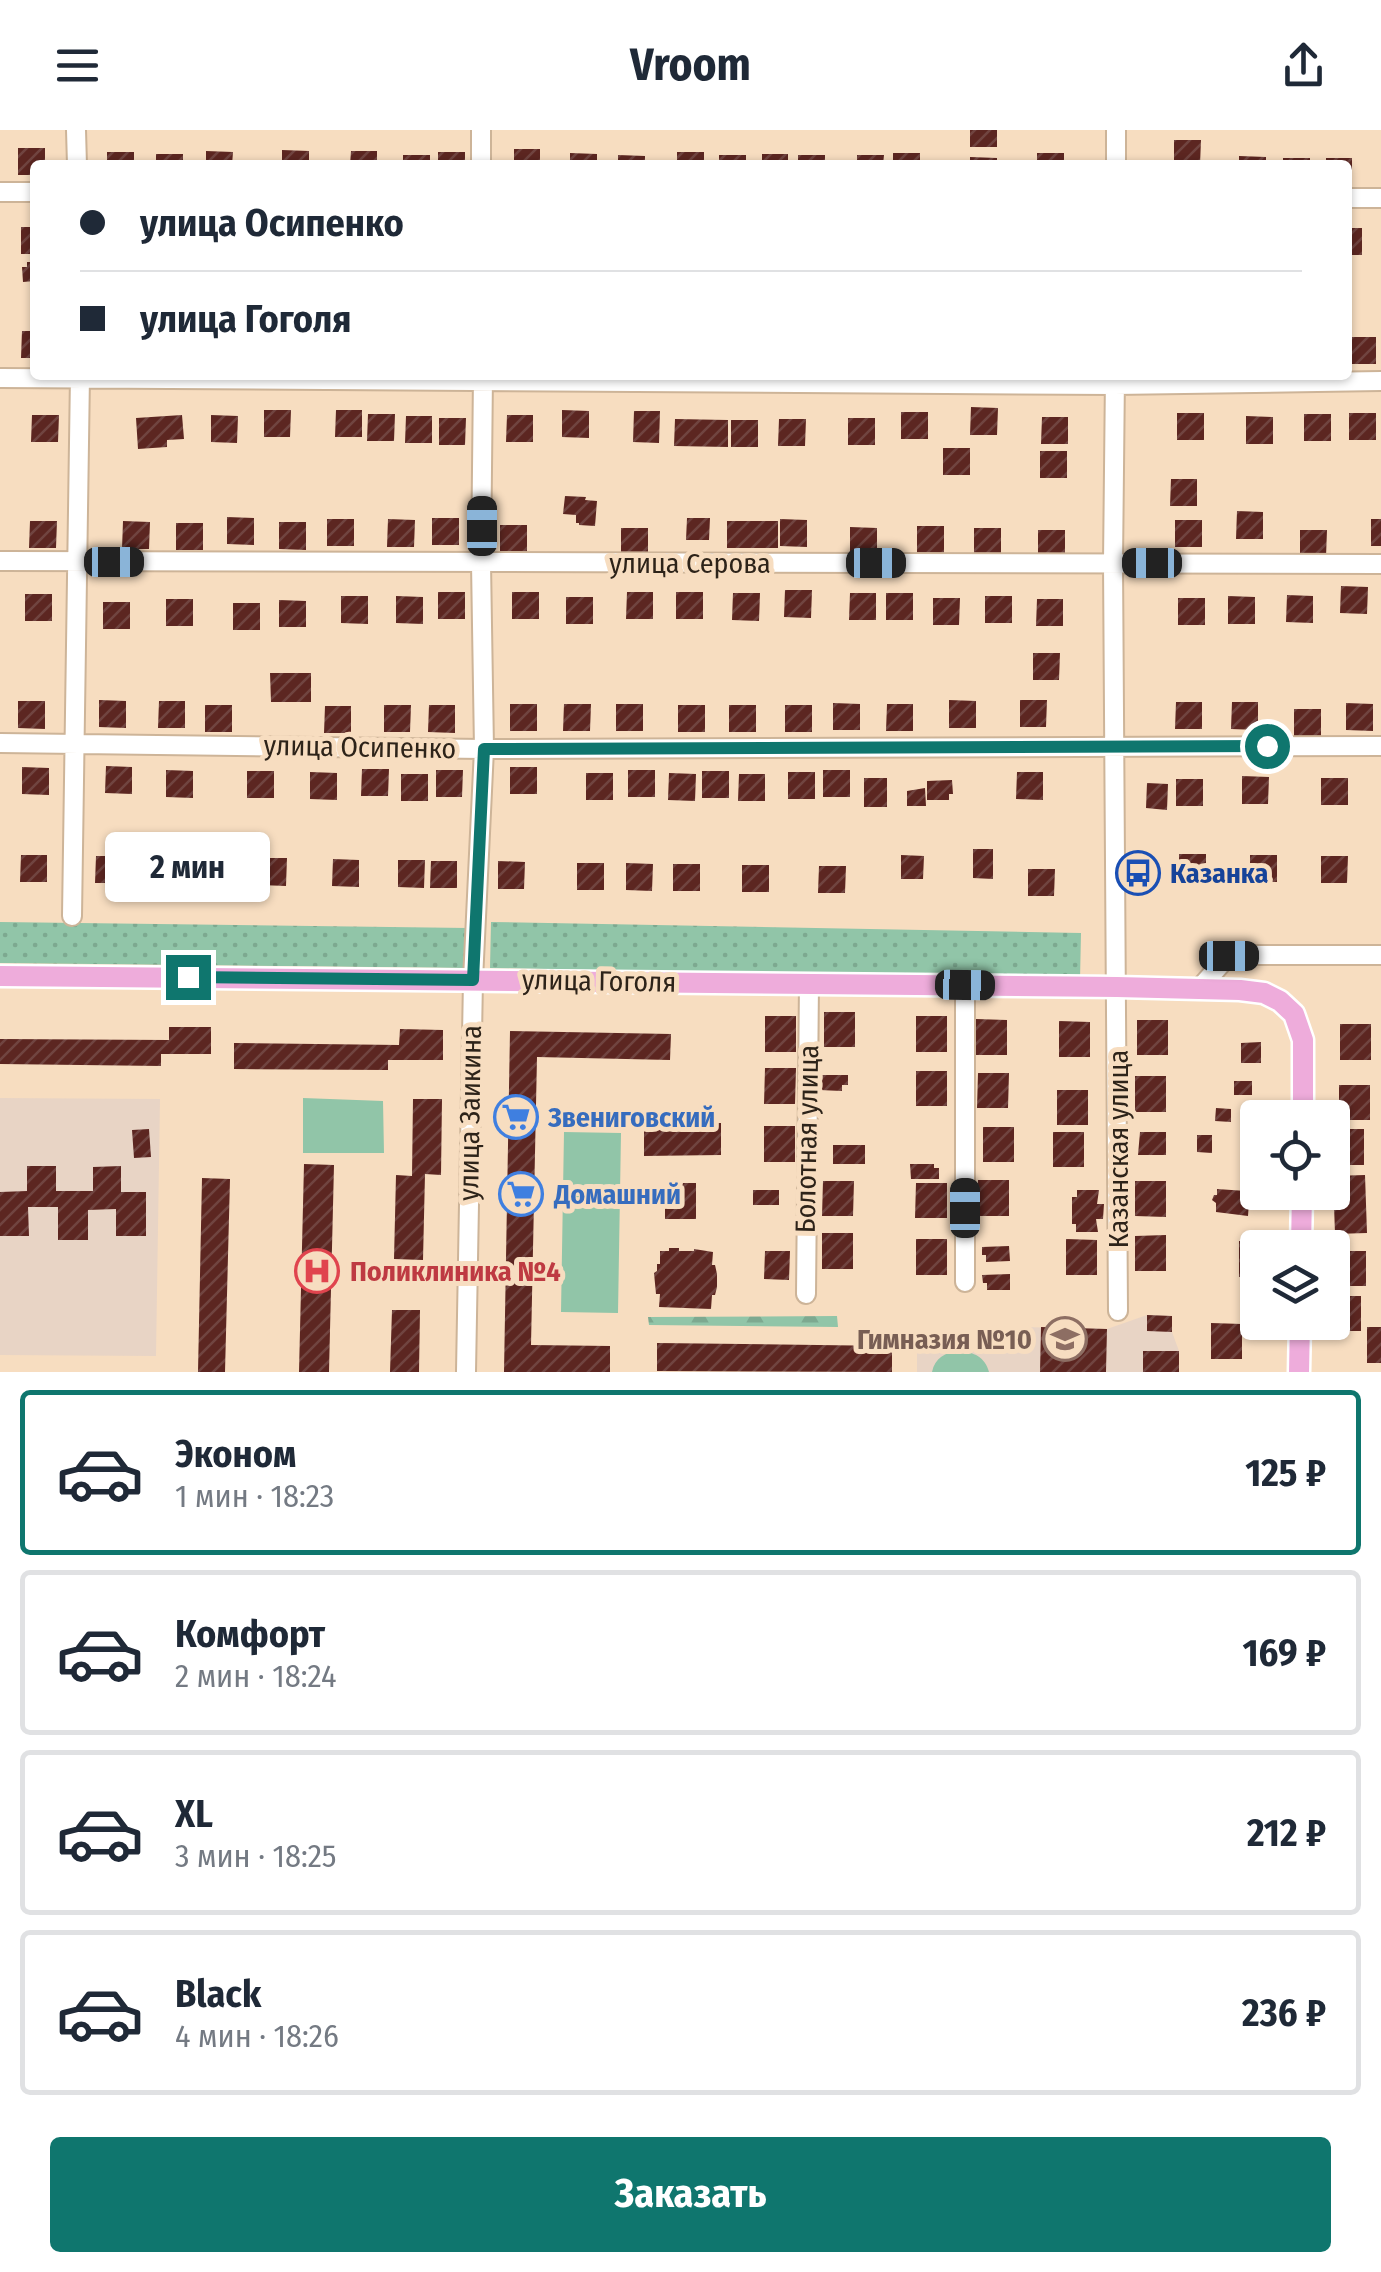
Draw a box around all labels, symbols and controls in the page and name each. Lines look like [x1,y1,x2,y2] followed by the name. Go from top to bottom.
[50,38,105,93] icon: menu
[630,38,751,92] text: Vroom
[1276,38,1331,93] icon: share
[140,200,404,246] text: улица Осипенко
[140,296,351,342] text: улица Гоголя
[467,496,497,556] car
[84,547,144,577] car
[609,547,771,580] street label: улица Серова
[846,548,906,578] car
[1122,548,1182,578] car
[1245,724,1290,769] route start
[263,729,457,765] street label: улица Осипенко
[106,832,270,902] callout: 2 мин
[150,848,225,886] text: 2 мин
[1115,850,1161,896] bus stop icon: Казанка
[1170,857,1268,890] place label: Казанка
[1199,941,1259,971] car
[166,955,211,1000] route end
[522,963,676,999] street label: улица Гоголя
[935,969,995,1001] car
[452,1025,488,1201] street label: улица Заикина
[789,1045,825,1233] street label: Болотная улица
[1102,1050,1135,1248] street label: Казанская улица
[493,1094,539,1140] supermarket icon: Звениговский
[1240,1100,1350,1340] map controls
[1240,1100,1350,1210] button: locate
[547,1101,715,1134] place label: Звениговский
[498,1171,544,1217] supermarket icon: Домашний
[553,1178,681,1211] place label: Домашний
[950,1178,980,1238] car
[1240,1230,1350,1340] button: layers
[294,1248,340,1294] hospital icon: Поликлиника №4
[350,1255,561,1288] place label: Поликлиника №4
[1042,1316,1088,1362] school or university icon: Гимназия №10
[857,1323,1032,1356] place label: Гимназия №10
[55,1428,145,1518] icon: car
[175,1431,296,1477] text: Эконом
[1245,1450,1326,1496] text: 125 ₽
[175,1477,334,1515] text: 1 мин · 18:23
[55,1608,145,1698] icon: car
[175,1611,325,1657] text: Комфорт
[1242,1630,1326,1676] text: 169 ₽
[175,1657,336,1695] text: 2 мин · 18:24
[55,1788,145,1878] icon: car
[175,1791,213,1837] text: XL
[1247,1810,1326,1856] text: 212 ₽
[175,1837,337,1875] text: 3 мин · 18:25
[55,1968,145,2058] icon: car
[175,1971,261,2017] text: Black
[1242,1990,1326,2036] text: 236 ₽
[175,2017,339,2055] text: 4 мин · 18:26
[50,2137,1331,2252] button: Заказать

